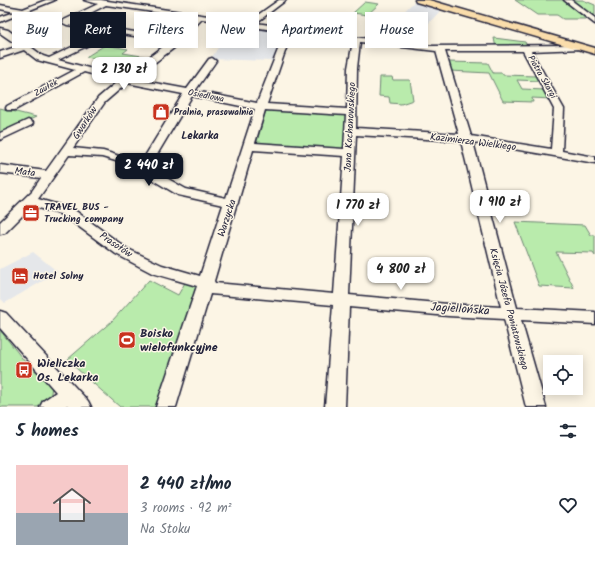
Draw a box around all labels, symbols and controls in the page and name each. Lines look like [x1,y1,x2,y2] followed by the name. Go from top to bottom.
[12,12,62,48] chip: Buy
[70,12,126,48] chip: Rent
[134,12,198,48] chip: Filters
[206,12,259,48] chip: New
[267,12,357,48] chip: Apartment
[365,12,428,48] chip: House
[524,52,561,102] street label: Piotra Skargi
[83,57,165,91] pin: 2 130 zł
[101,59,147,80] text: 2 130 zł
[31,75,62,101] street label: Zaułek
[340,81,360,172] street label: Jana Kochanowskiego
[187,85,225,107] street label: Osiedlowa
[151,102,171,122] shop icon: Pralnia, prasowalnia
[68,103,102,143] street label: Gwarków
[174,105,254,120] place label: Pralnia, prasowalnia
[181,127,219,145] district label: Lekarka
[429,129,517,155] street label: Kazimierza Wielkiego
[108,153,190,187] pin: 2 440 zł
[124,155,174,176] text: 2 440 zł
[14,163,37,181] street label: Mała
[459,190,541,224] pin: 1 910 zł
[479,192,521,213] text: 1 910 zł
[317,193,399,227] pin: 1 770 zł
[336,195,380,216] text: 1 770 zł
[213,197,241,239] street label: Warzycka
[44,199,124,227] place label: TRAVEL BUS - Trucking company
[21,203,41,223] office icon: TRAVEL BUS - Trucking company
[96,228,136,262] street label: Prasołów
[485,246,533,372] street label: Księcia Józefa Poniatowskiego
[360,257,442,291] pin: 4 800 zł
[376,259,426,280] text: 4 800 zł
[10,266,30,286] hotel icon: Hotel Solny
[33,268,84,284] place label: Hotel Solny
[430,297,491,321] street label: Jagiellońska
[140,324,218,357] place label: Boisko wielofunkcyjne
[117,330,137,350] sports icon: Boisko wielofunkcyjne
[37,354,98,387] place label: Wieliczka Os. Lekarka
[543,355,583,395] map controls
[543,355,583,395] button: locate
[14,360,34,380] bus stop icon: Wieliczka Os. Lekarka
[16,418,79,445] text: 5 homes
[557,420,579,442] icon: filters
[140,471,231,498] text: 2 440 zł/mo
[48,481,96,529] icon: home
[557,494,579,516] icon: heart
[140,498,232,519] text: 3 rooms · 92 m²
[140,519,190,540] text: Na Stoku

